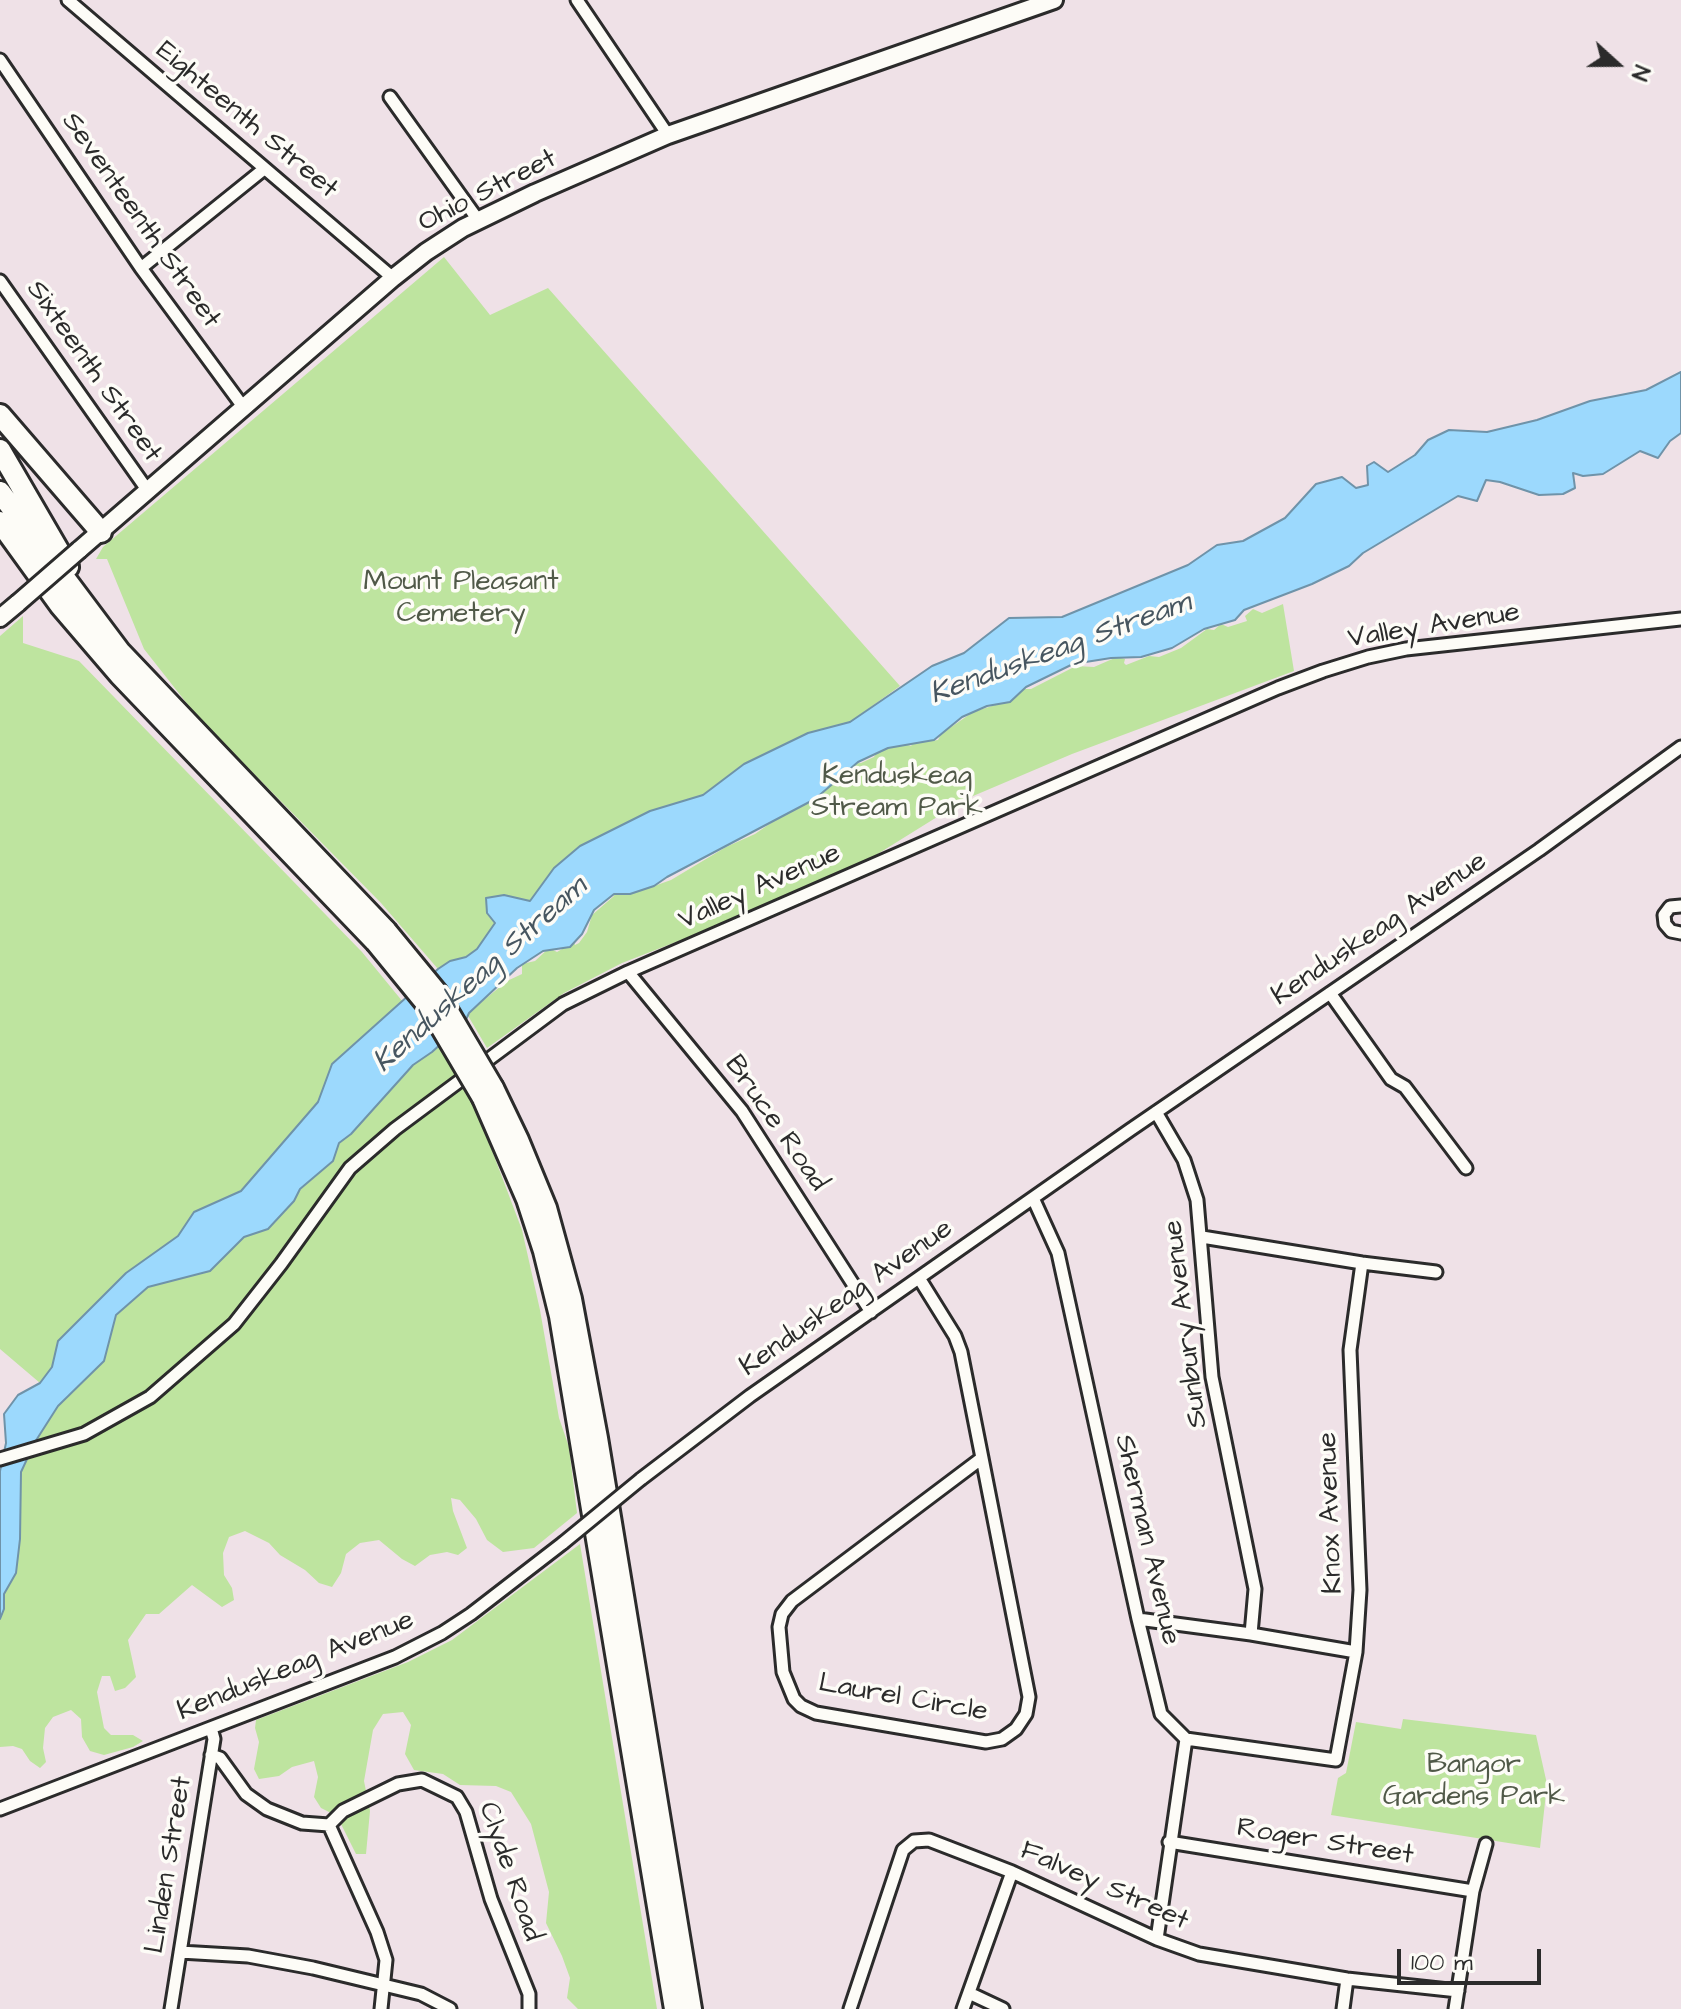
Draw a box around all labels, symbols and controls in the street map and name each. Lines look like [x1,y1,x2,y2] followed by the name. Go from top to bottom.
[1577,24,1657,104] north arrow
[148,35,344,207] street label: Eighteenth Street
[1623,61,1657,85] text: N
[53,107,227,335] street label: Seventeenth Street
[413,143,563,241] street label: Ohio Street
[18,275,168,469] street label: Sixteenth Street
[364,566,558,632] park label: Mount Pleasant Cemetery
[926,586,1196,714] water label: Kenduskeag Stream
[1346,597,1522,657] street label: Valley Avenue
[811,760,983,826] park label: Kenduskeag Stream Park
[674,837,846,939] street label: Valley Avenue
[1266,846,1494,1014] street label: Kenduskeag Avenue
[367,871,595,1081] water label: Kenduskeag Stream
[716,1050,834,1198] street label: Bruce Road
[734,1213,960,1385] street label: Kenduskeag Avenue
[1158,1218,1216,1430] street label: Sunbury Avenue
[1312,1431,1352,1595] street label: Knox Avenue
[1105,1432,1187,1648] street label: Sherman Avenue
[173,1604,419,1730] street label: Kenduskeag Avenue
[816,1668,990,1730] street label: Laurel Circle
[1383,1749,1565,1815] park label: Bangor Gardens Park
[139,1774,201,1956] street label: Linden Street
[470,1798,548,1946] street label: Clyde Road
[1234,1812,1416,1874] street label: Roger Street
[1015,1835,1193,1939] street label: Falvey Street
[1401,1933,1545,1983] scale bar
[1411,1946,1473,1980] text: 100 m

